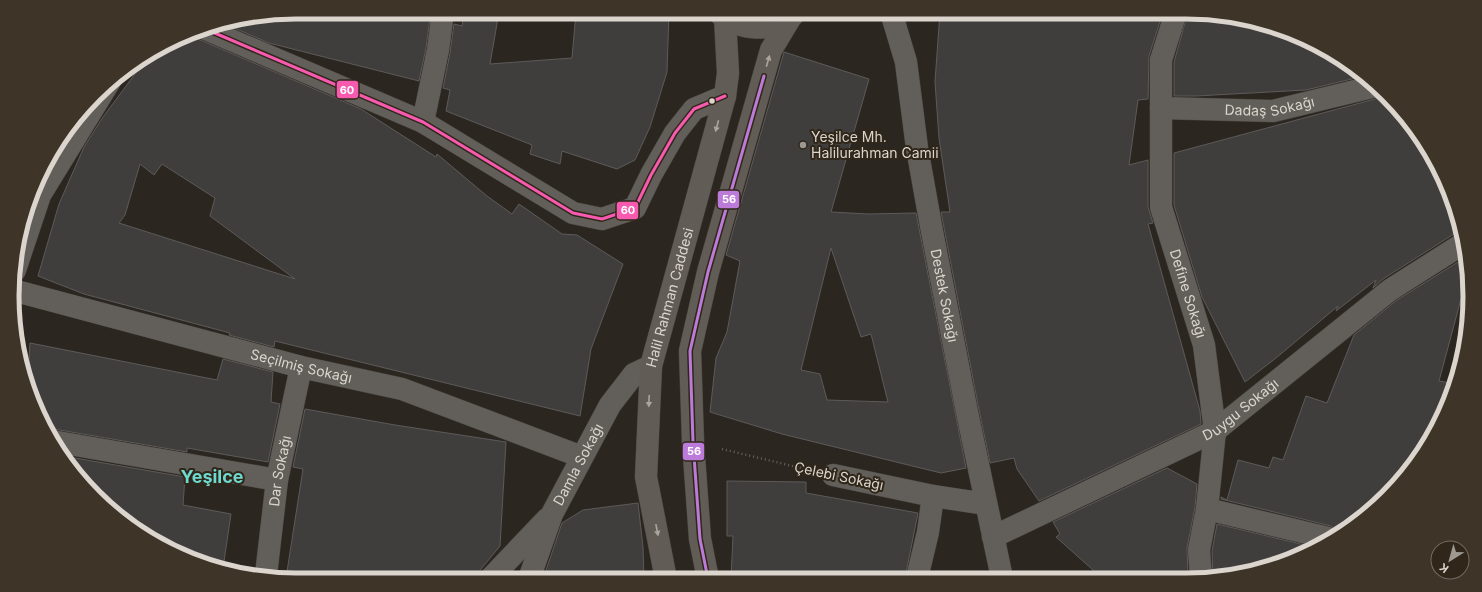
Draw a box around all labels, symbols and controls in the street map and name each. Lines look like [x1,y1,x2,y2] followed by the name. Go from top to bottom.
[765,55,771,67] one-way arrow
[336,80,359,99] line badge: 60
[340,83,354,97] text: 60
[1224,92,1316,119] street label: Dadaş Sokağı
[707,96,717,106] unlabelled marker
[713,120,719,132] one-way arrow
[811,128,939,161] place label: Yeşilce Mh. Halilurahman Camii
[798,140,808,150] marker: Yeşilce Mh. Halilurahman Camii
[717,190,740,209] line badge: 56
[722,192,736,206] text: 56
[616,201,639,220] line badge: 60
[621,203,635,217] text: 60
[642,226,697,369] street label: Halil Rahman Caddesi
[928,247,962,344] street label: Destek Sokağı
[1167,247,1210,340] street label: Define Sokağı
[249,345,354,386] street label: Seçilmiş Sokağı
[1199,375,1281,444] street label: Duygu Sokağı
[646,395,653,407] one-way arrow
[549,420,607,508] street label: Damla Sokağı
[265,434,294,507] street label: Dar Sokağı
[682,442,705,461] line badge: 56
[687,444,701,458] text: 56
[793,458,885,493] street label: Çelebi Sokağı
[180,466,244,487] district label: Yeşilce
[654,524,660,536] one-way arrow
[1430,540,1470,580] north arrow
[1437,560,1451,576] text: K

